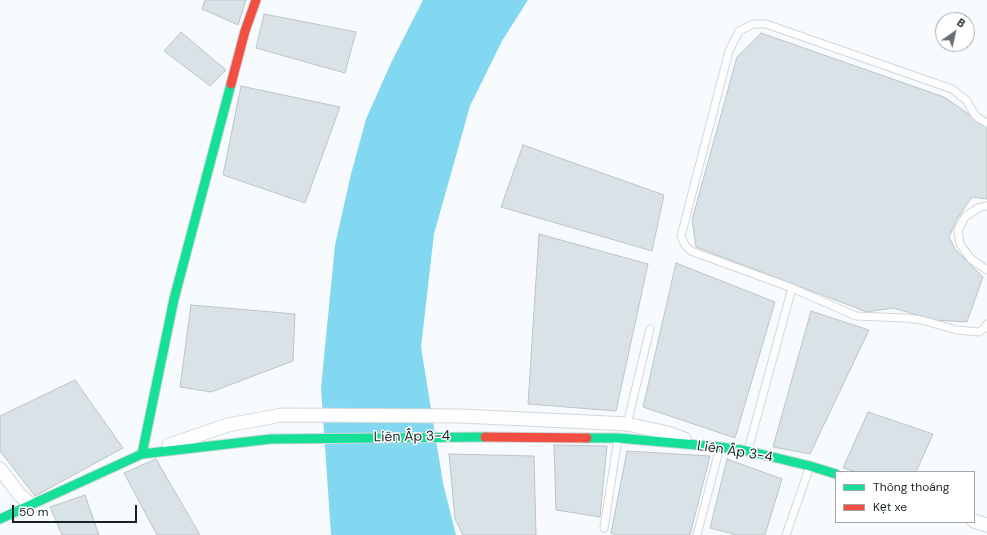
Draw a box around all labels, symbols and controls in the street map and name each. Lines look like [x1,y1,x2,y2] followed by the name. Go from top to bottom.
[935,12,975,52] north arrow
[954,15,968,31] text: B
[374,428,450,446] street label: Liên Ấp 3-4
[696,438,774,466] street label: Liên Ấp 3-4
[835,471,975,523] legend
[873,479,949,495] text: Thông thoáng
[14,497,139,523] scale bar
[873,499,907,515] text: Kẹt xe
[19,504,48,520] text: 50 m

